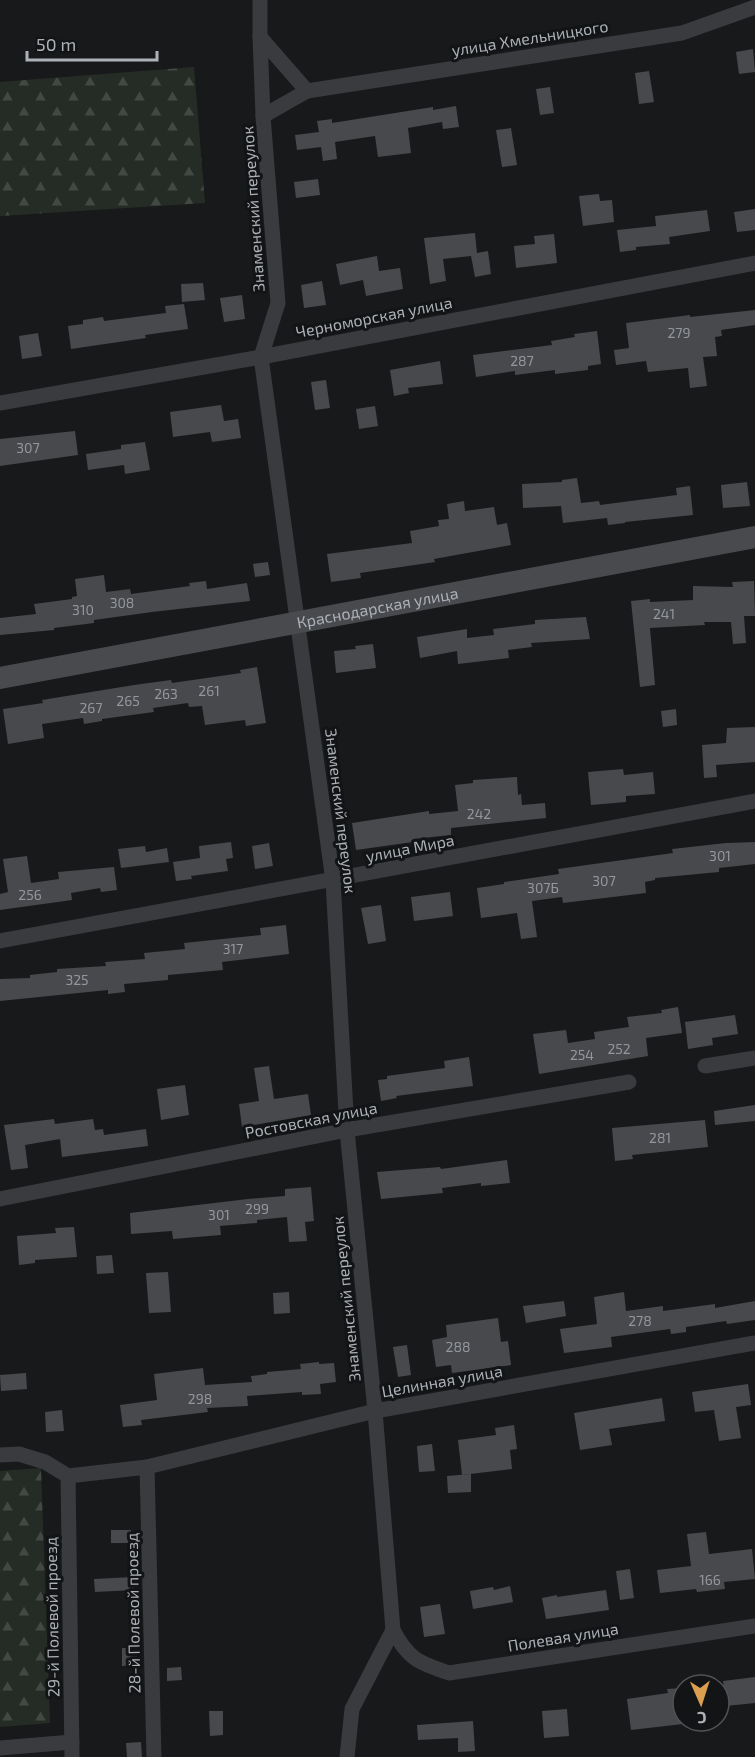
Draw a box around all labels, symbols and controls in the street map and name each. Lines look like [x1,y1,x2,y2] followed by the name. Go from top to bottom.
[450,16,610,60] street label: улица Хмельницкого
[27,24,158,62] scale bar
[36,33,76,55] text: 50 m
[237,125,269,293] street label: Знаменский переулок
[294,292,454,342] street label: Черноморская улица
[667,324,691,341] house number: 279
[510,352,534,369] house number: 287
[16,439,40,456] house number: 307
[295,583,460,631] street label: Краснодарская улица
[110,594,134,611] house number: 308
[72,601,94,618] house number: 310
[653,605,675,622] house number: 241
[198,682,220,699] house number: 261
[154,685,178,702] house number: 263
[116,692,140,709] house number: 265
[79,699,103,716] house number: 267
[321,727,361,895] street label: Знаменский переулок
[467,805,491,822] house number: 242
[364,830,456,866] street label: улица Мира
[709,847,731,864] house number: 301
[592,872,616,889] house number: 307
[527,879,559,896] house number: 307Б
[18,886,42,903] house number: 256
[223,940,243,957] house number: 317
[65,971,89,988] house number: 325
[607,1040,631,1057] house number: 252
[570,1046,594,1063] house number: 254
[243,1097,379,1143] street label: Ростовская улица
[649,1129,671,1146] house number: 281
[245,1200,269,1217] house number: 299
[208,1206,230,1223] house number: 301
[327,1215,365,1383] street label: Знаменский переулок
[628,1312,652,1329] house number: 278
[446,1338,470,1355] house number: 288
[380,1361,504,1401] street label: Целинная улица
[188,1390,212,1407] house number: 298
[122,1533,143,1694] street label: 28-й Полевой проезд
[41,1537,62,1697] street label: 29-й Полевой проезд
[699,1571,721,1588] house number: 166
[506,1618,620,1656] street label: Полевая улица
[671,1673,731,1733] north arrow
[697,1709,707,1728] text: С

